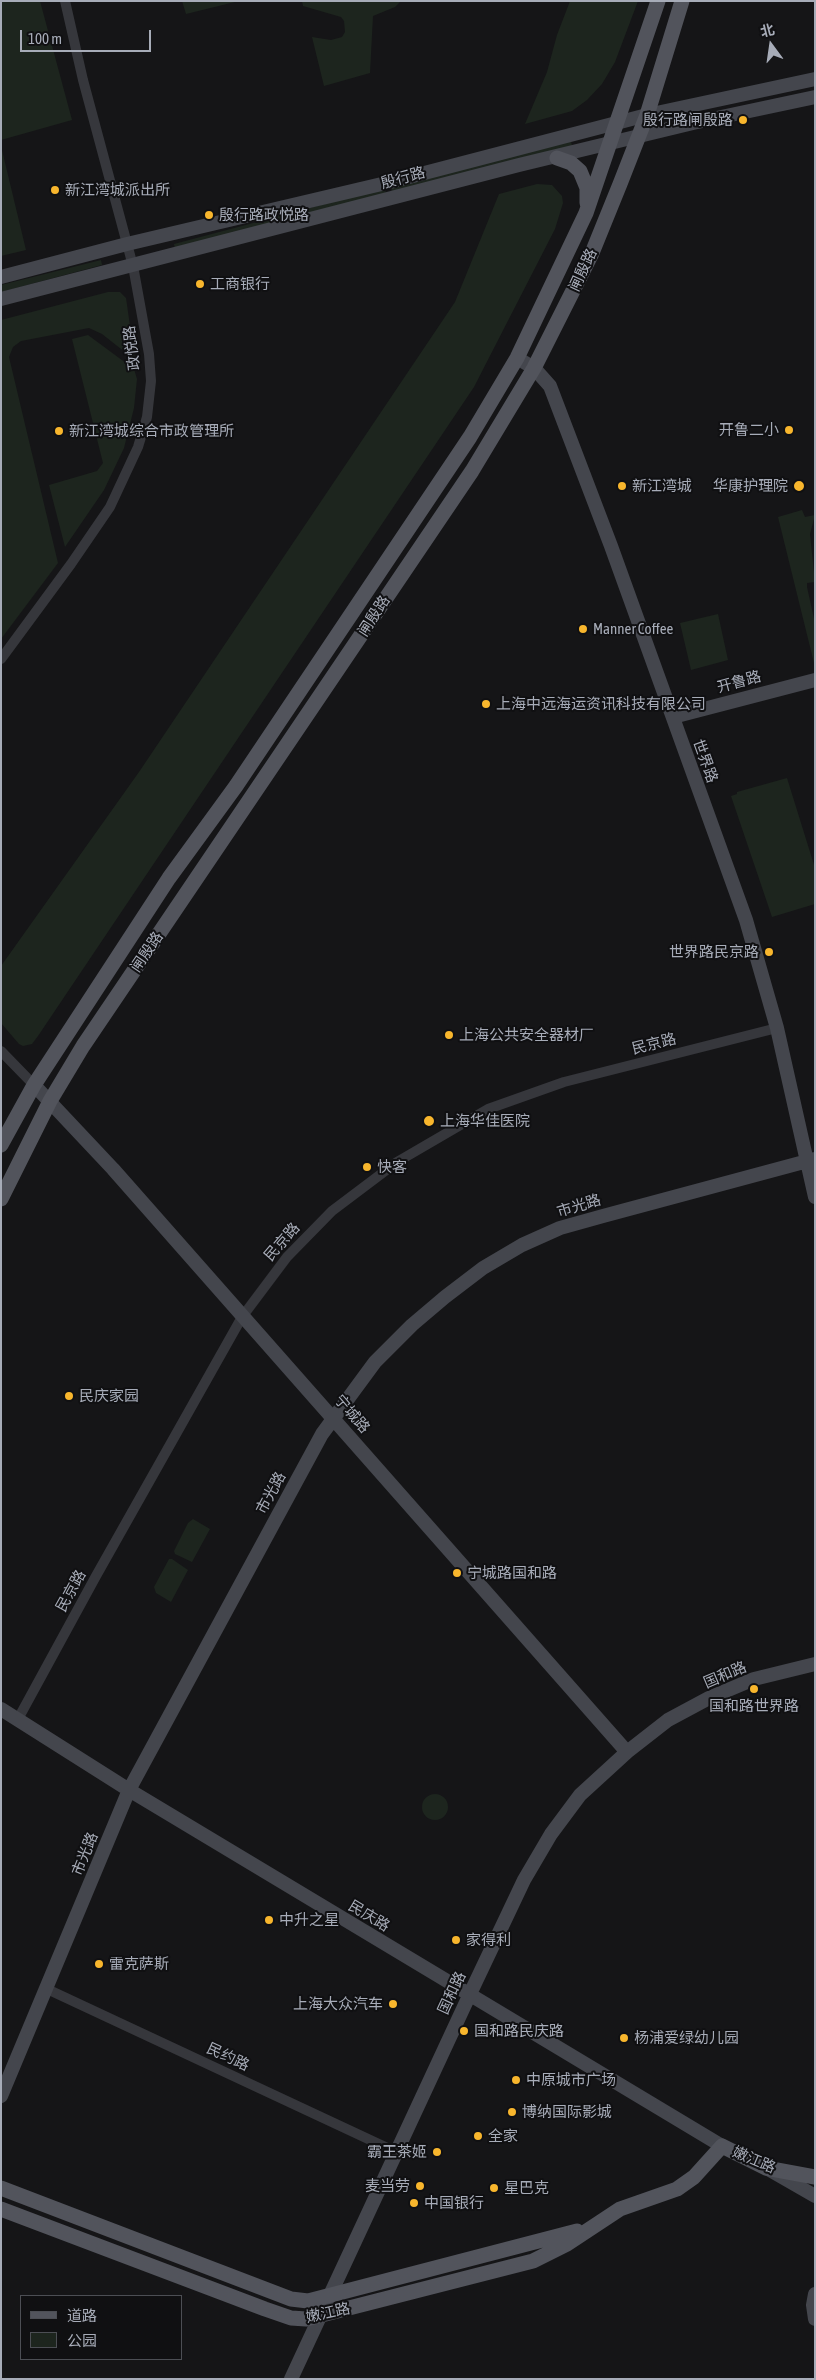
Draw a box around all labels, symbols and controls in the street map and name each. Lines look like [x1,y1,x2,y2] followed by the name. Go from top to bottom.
[22,20,154,52] scale bar
[746,20,796,70] north arrow
[759,21,776,40] text: 北
[28,30,62,47] text: 100 m
[643,111,733,129] place label: 殷行路闸殷路
[737,114,749,126] marker: 殷行路闸殷路
[379,163,427,193] street label: 殷行路
[65,181,170,199] place label: 新江湾城派出所
[49,184,61,196] marker: 新江湾城派出所
[219,206,309,224] place label: 殷行路政悦路
[203,209,215,221] marker: 殷行路政悦路
[565,246,601,294] street label: 闸殷路
[210,275,270,293] place label: 工商银行
[194,278,206,290] marker: 工商银行
[120,325,144,371] street label: 政悦路
[719,421,779,439] place label: 开鲁二小
[69,422,234,440] place label: 新江湾城综合市政管理所
[783,424,795,436] marker: 开鲁二小
[53,425,65,437] marker: 新江湾城综合市政管理所
[632,477,692,495] place label: 新江湾城
[713,477,788,495] place label: 华康护理院
[792,479,806,493] marker: 华康护理院
[616,480,628,492] marker: 新江湾城
[354,592,394,640] street label: 闸殷路
[593,620,673,638] place label: Manner Coffee
[577,623,589,635] marker: Manner Coffee
[715,667,763,697] street label: 开鲁路
[496,695,706,713] place label: 上海中远海运资讯科技有限公司
[480,698,492,710] marker: 上海中远海运资讯科技有限公司
[689,737,721,785] street label: 世界路
[127,928,167,976] street label: 闸殷路
[669,943,759,961] place label: 世界路民京路
[763,946,775,958] marker: 世界路民京路
[459,1026,594,1044] place label: 上海公共安全器材厂
[443,1029,455,1041] marker: 上海公共安全器材厂
[630,1030,678,1058] street label: 民京路
[440,1112,530,1130] place label: 上海华佳医院
[422,1114,436,1128] marker: 上海华佳医院
[377,1158,407,1176] place label: 快客
[361,1161,373,1173] marker: 快客
[555,1191,603,1221] street label: 市光路
[260,1219,304,1265] street label: 民京路
[79,1387,139,1405] place label: 民庆家园
[63,1390,75,1402] marker: 民庆家园
[330,1391,374,1437] street label: 宁城路
[252,1469,290,1517] street label: 市光路
[467,1564,557,1582] place label: 宁城路国和路
[52,1567,90,1615] street label: 民京路
[451,1567,463,1579] marker: 宁城路国和路
[701,1658,749,1692] street label: 国和路
[748,1683,760,1695] marker: 国和路世界路
[709,1697,799,1715] place label: 国和路世界路
[68,1830,102,1878] street label: 市光路
[345,1897,393,1935] street label: 民庆路
[279,1911,339,1929] place label: 中升之星
[263,1914,275,1926] marker: 中升之星
[466,1931,511,1949] place label: 家得利
[450,1934,462,1946] marker: 家得利
[109,1955,169,1973] place label: 雷克萨斯
[93,1958,105,1970] marker: 雷克萨斯
[434,1969,470,2017] street label: 国和路
[293,1995,383,2013] place label: 上海大众汽车
[387,1998,399,2010] marker: 上海大众汽车
[474,2022,564,2040] place label: 国和路民庆路
[458,2025,470,2037] marker: 国和路民庆路
[634,2029,739,2047] place label: 杨浦爱绿幼儿园
[618,2032,630,2044] marker: 杨浦爱绿幼儿园
[204,2039,252,2075] street label: 民约路
[526,2071,616,2089] place label: 中原城市广场
[510,2074,522,2086] marker: 中原城市广场
[522,2103,612,2121] place label: 博纳国际影城
[506,2106,518,2118] marker: 博纳国际影城
[488,2127,518,2145] place label: 全家
[472,2130,484,2142] marker: 全家
[367,2143,427,2161] place label: 霸王茶姬
[730,2143,778,2177] street label: 嫩江路
[431,2146,443,2158] marker: 霸王茶姬
[365,2177,410,2195] place label: 麦当劳
[504,2179,549,2197] place label: 星巴克
[414,2180,426,2192] marker: 麦当劳
[488,2182,500,2194] marker: 星巴克
[424,2194,484,2212] place label: 中国银行
[408,2197,420,2209] marker: 中国银行
[20,2295,182,2360] legend
[304,2300,352,2326] street label: 嫩江路
[67,2307,97,2324] text: 道路
[67,2332,97,2349] text: 公园

